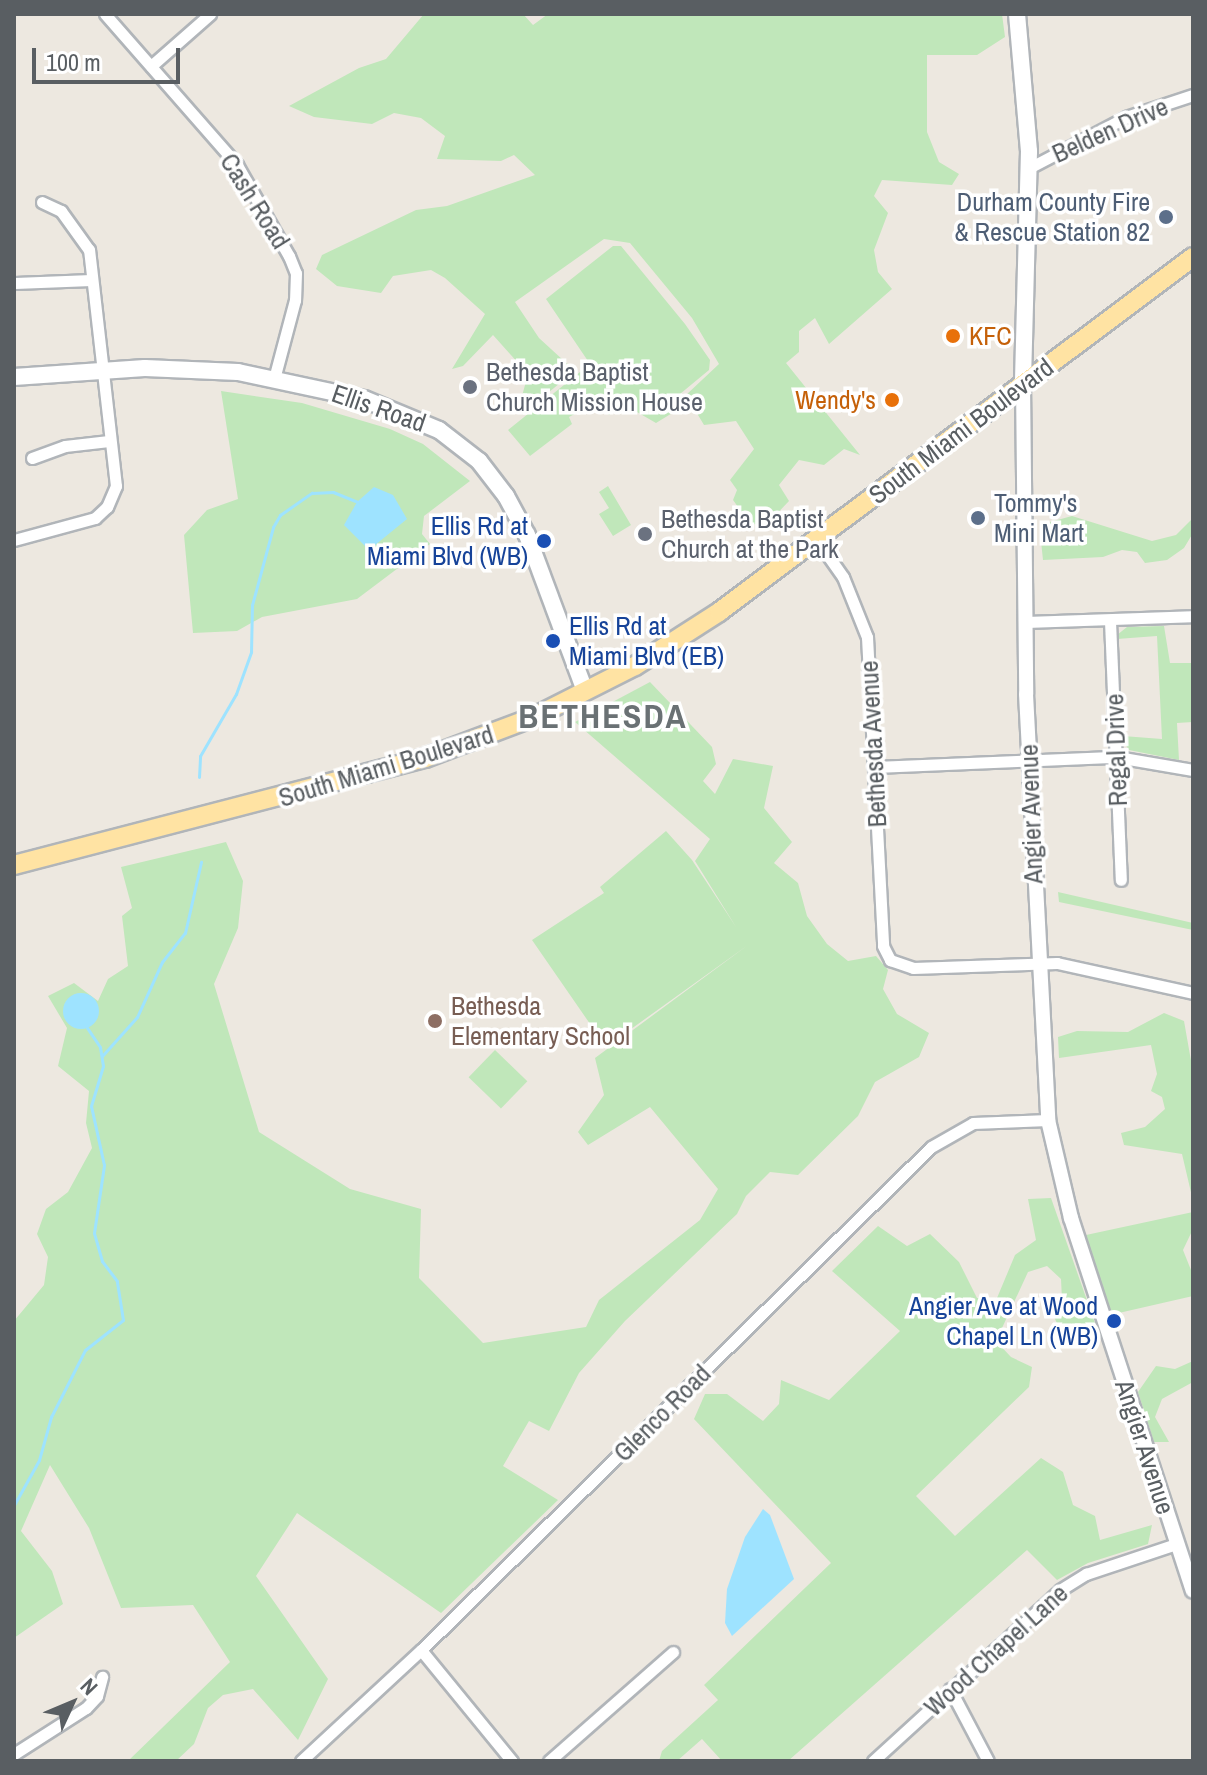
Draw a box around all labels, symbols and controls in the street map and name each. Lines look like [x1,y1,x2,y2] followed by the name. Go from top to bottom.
[36,32,184,82] scale bar
[46,46,101,78] text: 100 m
[1047,91,1173,169] street label: Belden Drive
[214,148,296,254] street label: Cash Road
[954,186,1150,248] place label: Durham County Fire & Rescue Station 82
[1157,208,1175,226] marker: Durham County Fire & Rescue Station 82
[969,320,1012,352] place label: KFC
[944,327,962,345] marker: KFC
[863,352,1059,510] street label: South Miami Boulevard
[486,356,703,418] place label: Bethesda Baptist Church Mission House
[328,377,430,439] street label: Ellis Road
[461,378,479,396] marker: Bethesda Baptist Church Mission House
[795,384,876,416] place label: Wendy's
[883,391,901,409] marker: Wendy's
[994,487,1084,548] place label: Tommy's Mini Mart
[661,503,839,564] place label: Bethesda Baptist Church at the Park
[969,509,987,527] marker: Tommy's Mini Mart
[367,510,528,572] place label: Ellis Rd at Miami Blvd (WB)
[636,525,654,543] marker: Bethesda Baptist Church at the Park
[535,532,553,550] marker: Ellis Rd at Miami Blvd (WB)
[569,610,724,672] place label: Ellis Rd at Miami Blvd (EB)
[544,632,562,650] marker: Ellis Rd at Miami Blvd (EB)
[853,659,893,829] street label: Bethesda Avenue
[1098,693,1134,807] street label: Regal Drive
[518,697,688,737] district label: BETHESDA
[275,719,497,813] street label: South Miami Boulevard
[1013,743,1049,885] street label: Angier Avenue
[451,990,630,1052] place label: Bethesda Elementary School
[426,1012,444,1030] marker: Bethesda Elementary School
[908,1290,1098,1352] place label: Angier Ave at Wood Chapel Ln (WB)
[1105,1312,1123,1330] marker: Angier Ave at Wood Chapel Ln (WB)
[607,1358,717,1468] street label: Glenco Road
[1108,1375,1182,1519] street label: Angier Avenue
[918,1577,1074,1723] street label: Wood Chapel Lane
[32,1663,112,1743] north arrow
[74,1671,105,1701] text: N

